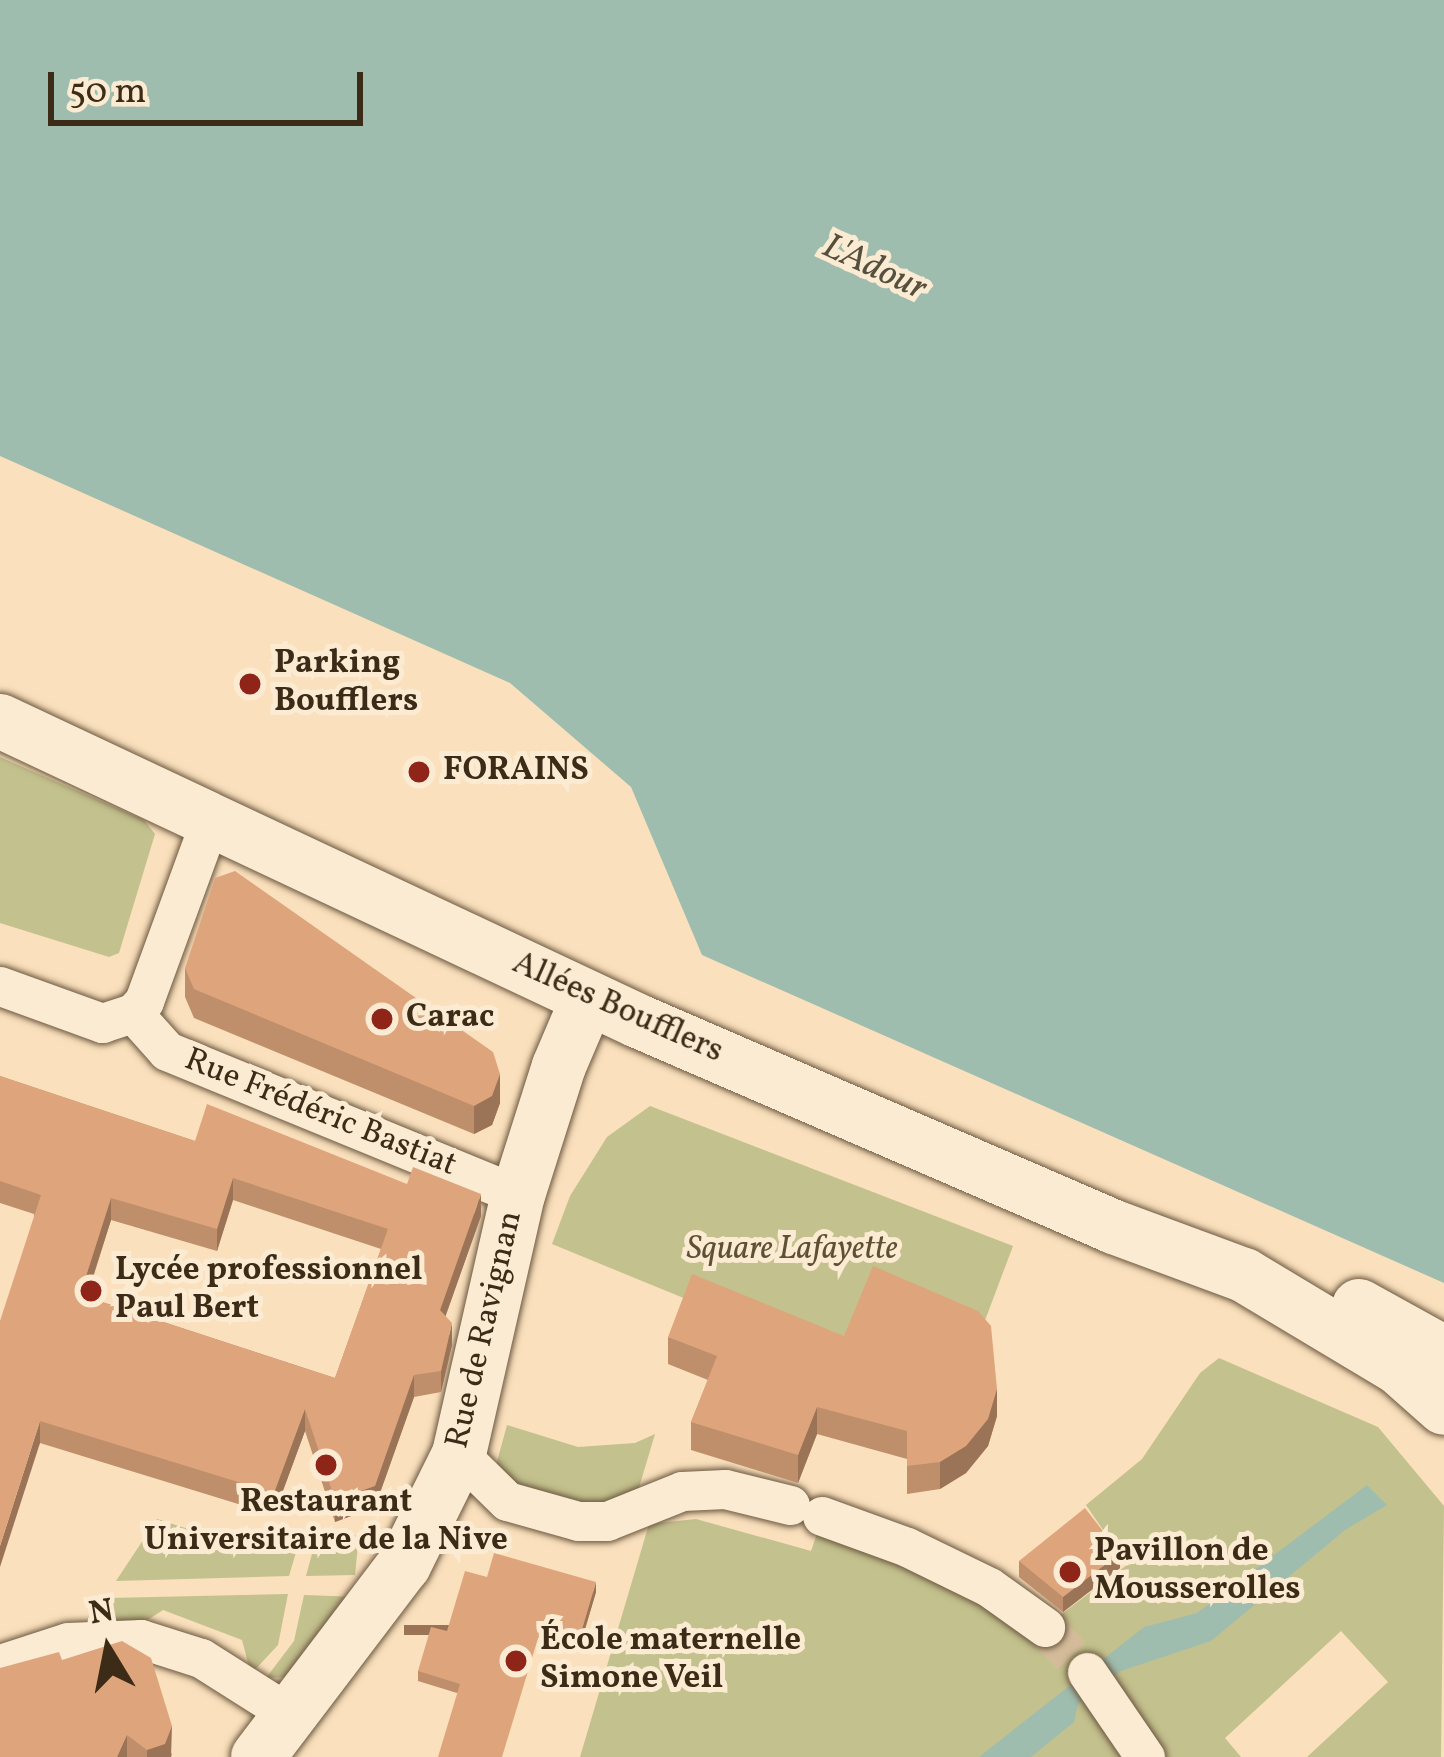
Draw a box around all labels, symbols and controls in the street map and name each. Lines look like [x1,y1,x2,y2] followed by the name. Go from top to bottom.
[54,48,369,122] scale bar
[69,68,146,118] text: 50 m
[815,226,933,312] water label: L'Adour
[274,645,418,723] place label: Parking Boufflers
[237,671,263,697] marker: Parking Boufflers
[443,752,589,792] place label: FORAINS
[406,759,432,785] marker: FORAINS
[505,945,729,1073] street label: Allées Boufflers
[406,999,494,1039] place label: Carac
[369,1006,395,1032] marker: Carac
[178,1041,462,1187] street label: Rue Frédéric Bastiat
[439,1207,533,1453] street label: Rue de Ravignan
[687,1231,897,1271] park label: Square Lafayette
[115,1252,422,1330] place label: Lycée professionnel Paul Bert
[78,1278,104,1304] marker: Lycée professionnel Paul Bert
[313,1452,339,1478] marker: Restaurant Universitaire de la Nive
[144,1484,508,1562] place label: Restaurant Universitaire de la Nive
[1094,1533,1301,1611] place label: Pavillon de Mousserolles
[1057,1559,1083,1585] marker: Pavillon de Mousserolles
[48,1589,168,1709] north arrow
[86,1589,118,1638] text: N
[540,1622,801,1700] place label: École maternelle Simone Veil
[503,1648,529,1674] marker: École maternelle Simone Veil

